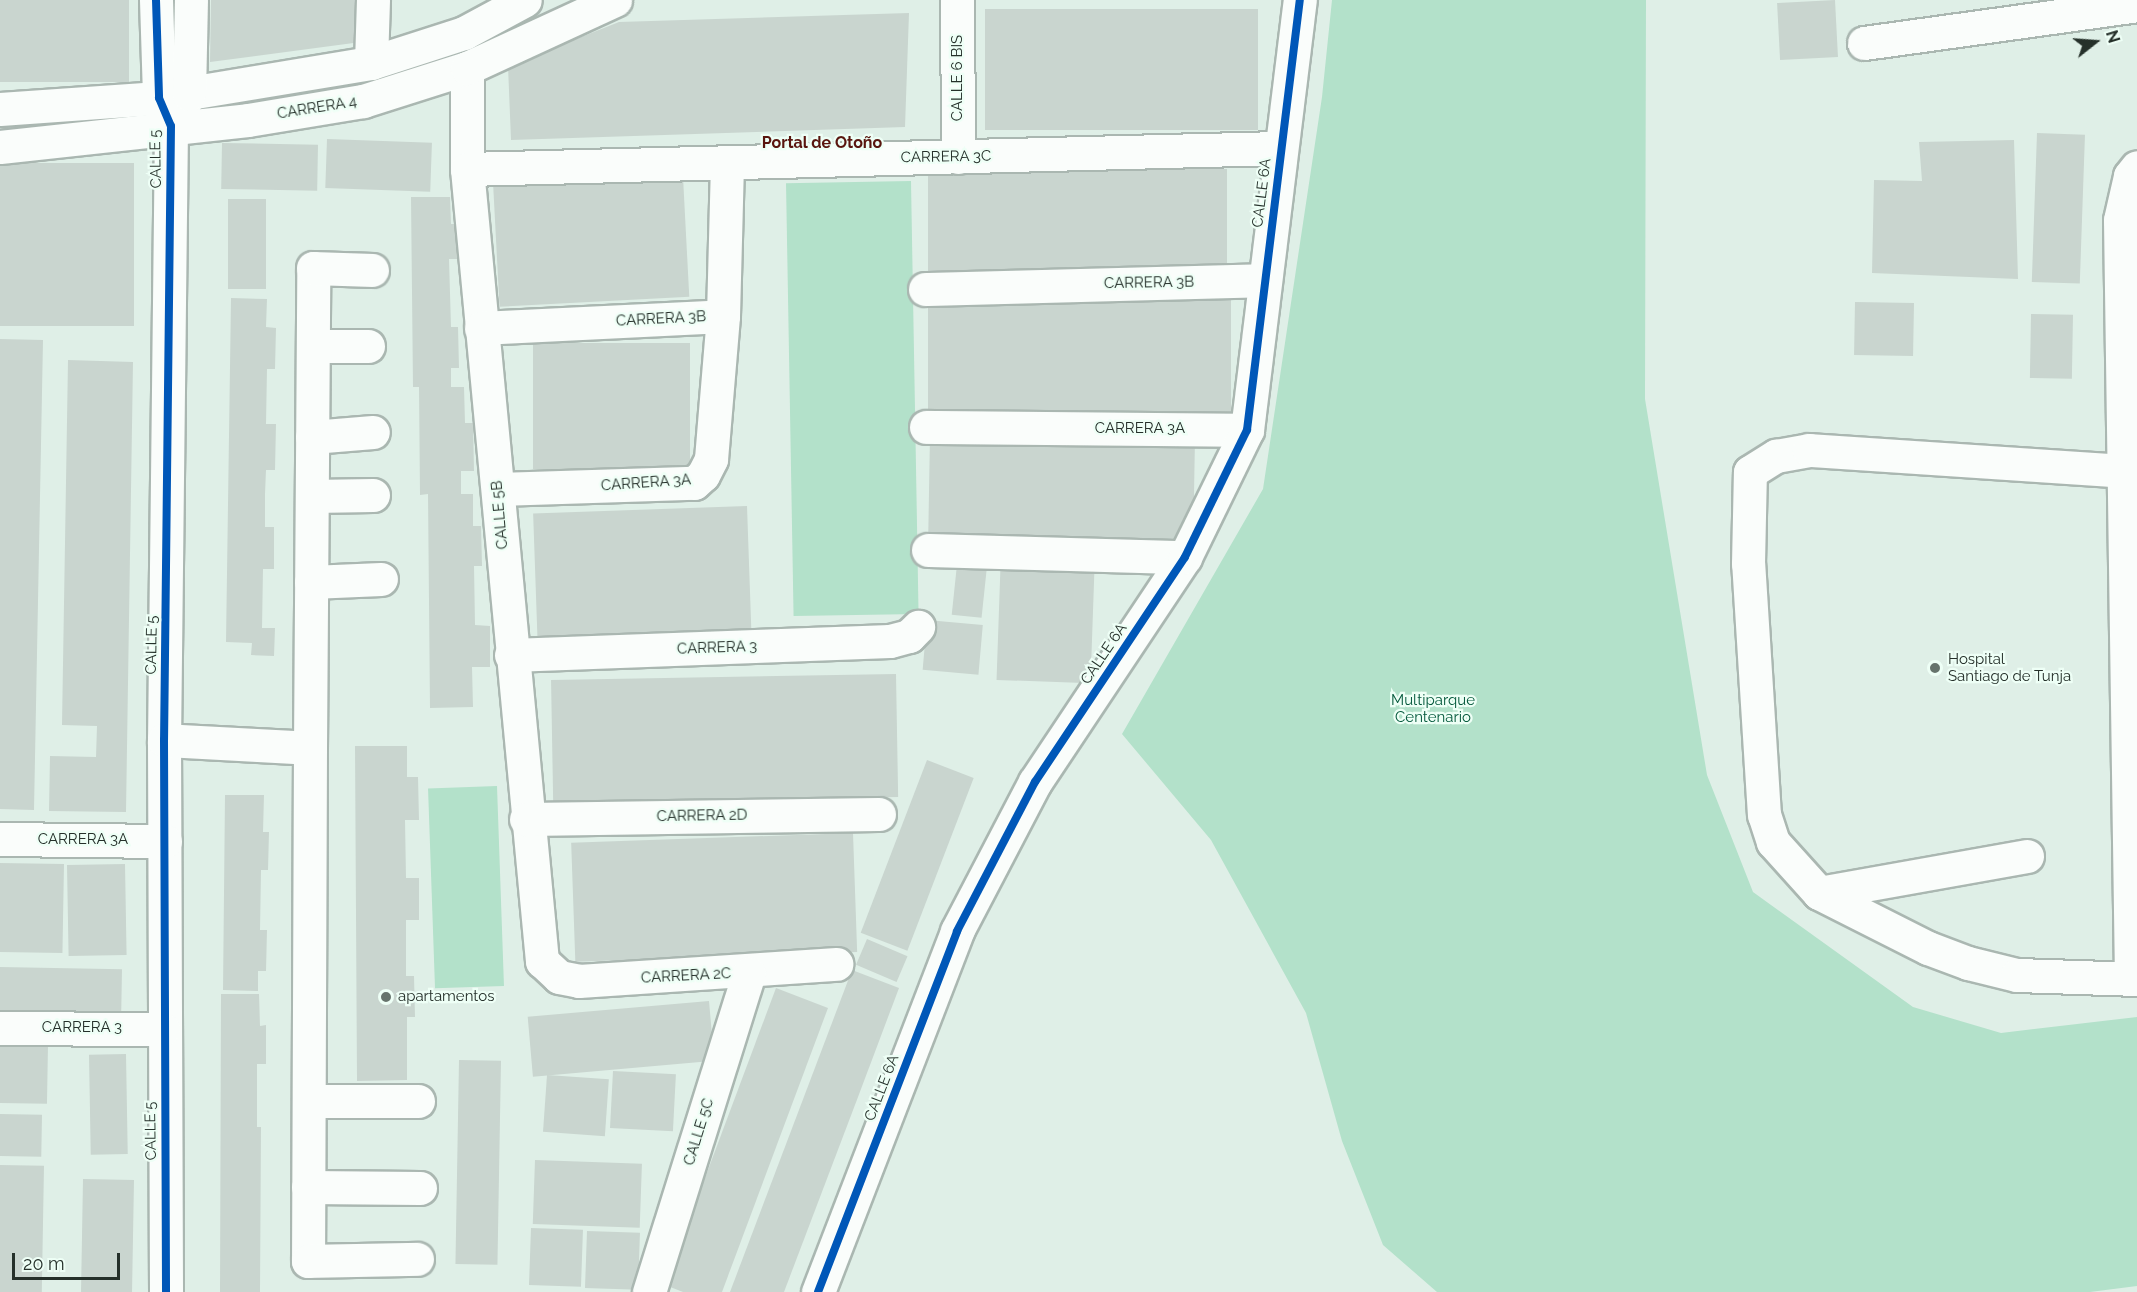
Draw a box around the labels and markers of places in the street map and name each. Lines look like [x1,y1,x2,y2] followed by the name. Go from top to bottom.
[1948,650,2071,685] place label: Hospital Santiago de Tunja
[1926,659,1944,677] marker: Hospital Santiago de Tunja
[398,988,494,1006] place label: apartamentos
[379,990,393,1004] marker: apartamentos

